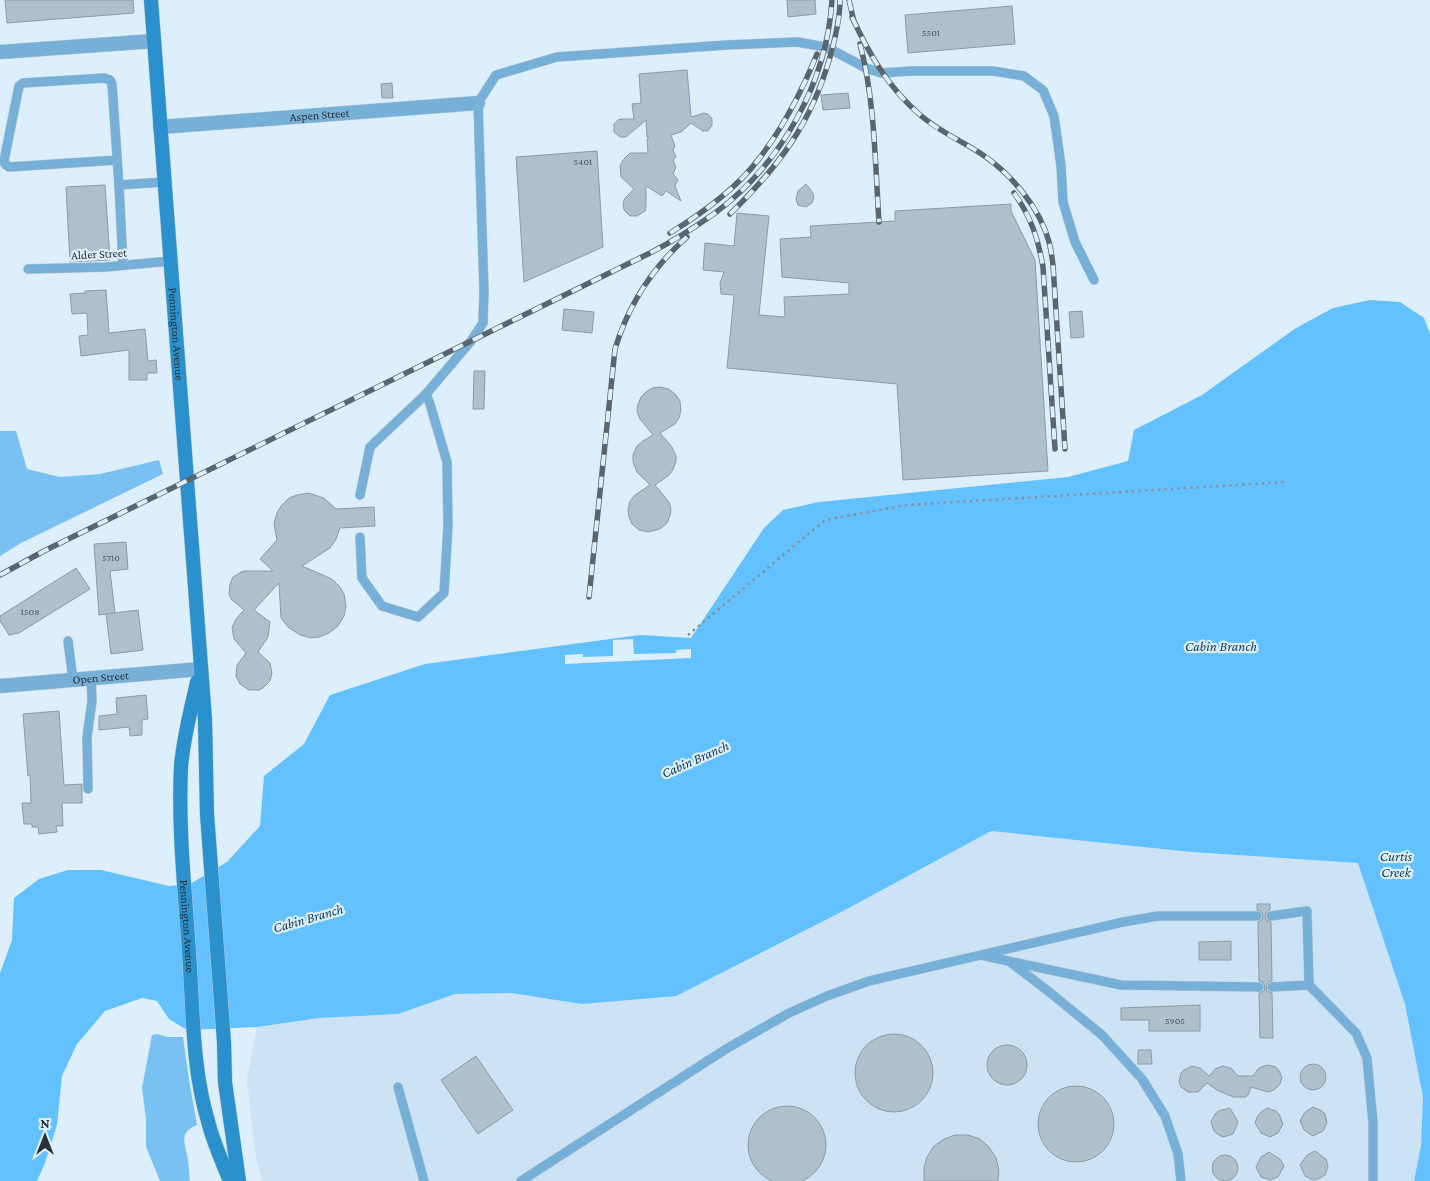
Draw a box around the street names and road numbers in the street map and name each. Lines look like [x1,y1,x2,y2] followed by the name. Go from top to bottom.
[289,106,351,124] street label: Aspen Street
[71,245,128,262] street label: Alder Street
[166,287,187,381] street label: Pennington Avenue
[72,668,130,687] street label: Open Street
[177,879,197,973] street label: Pennington Avenue

